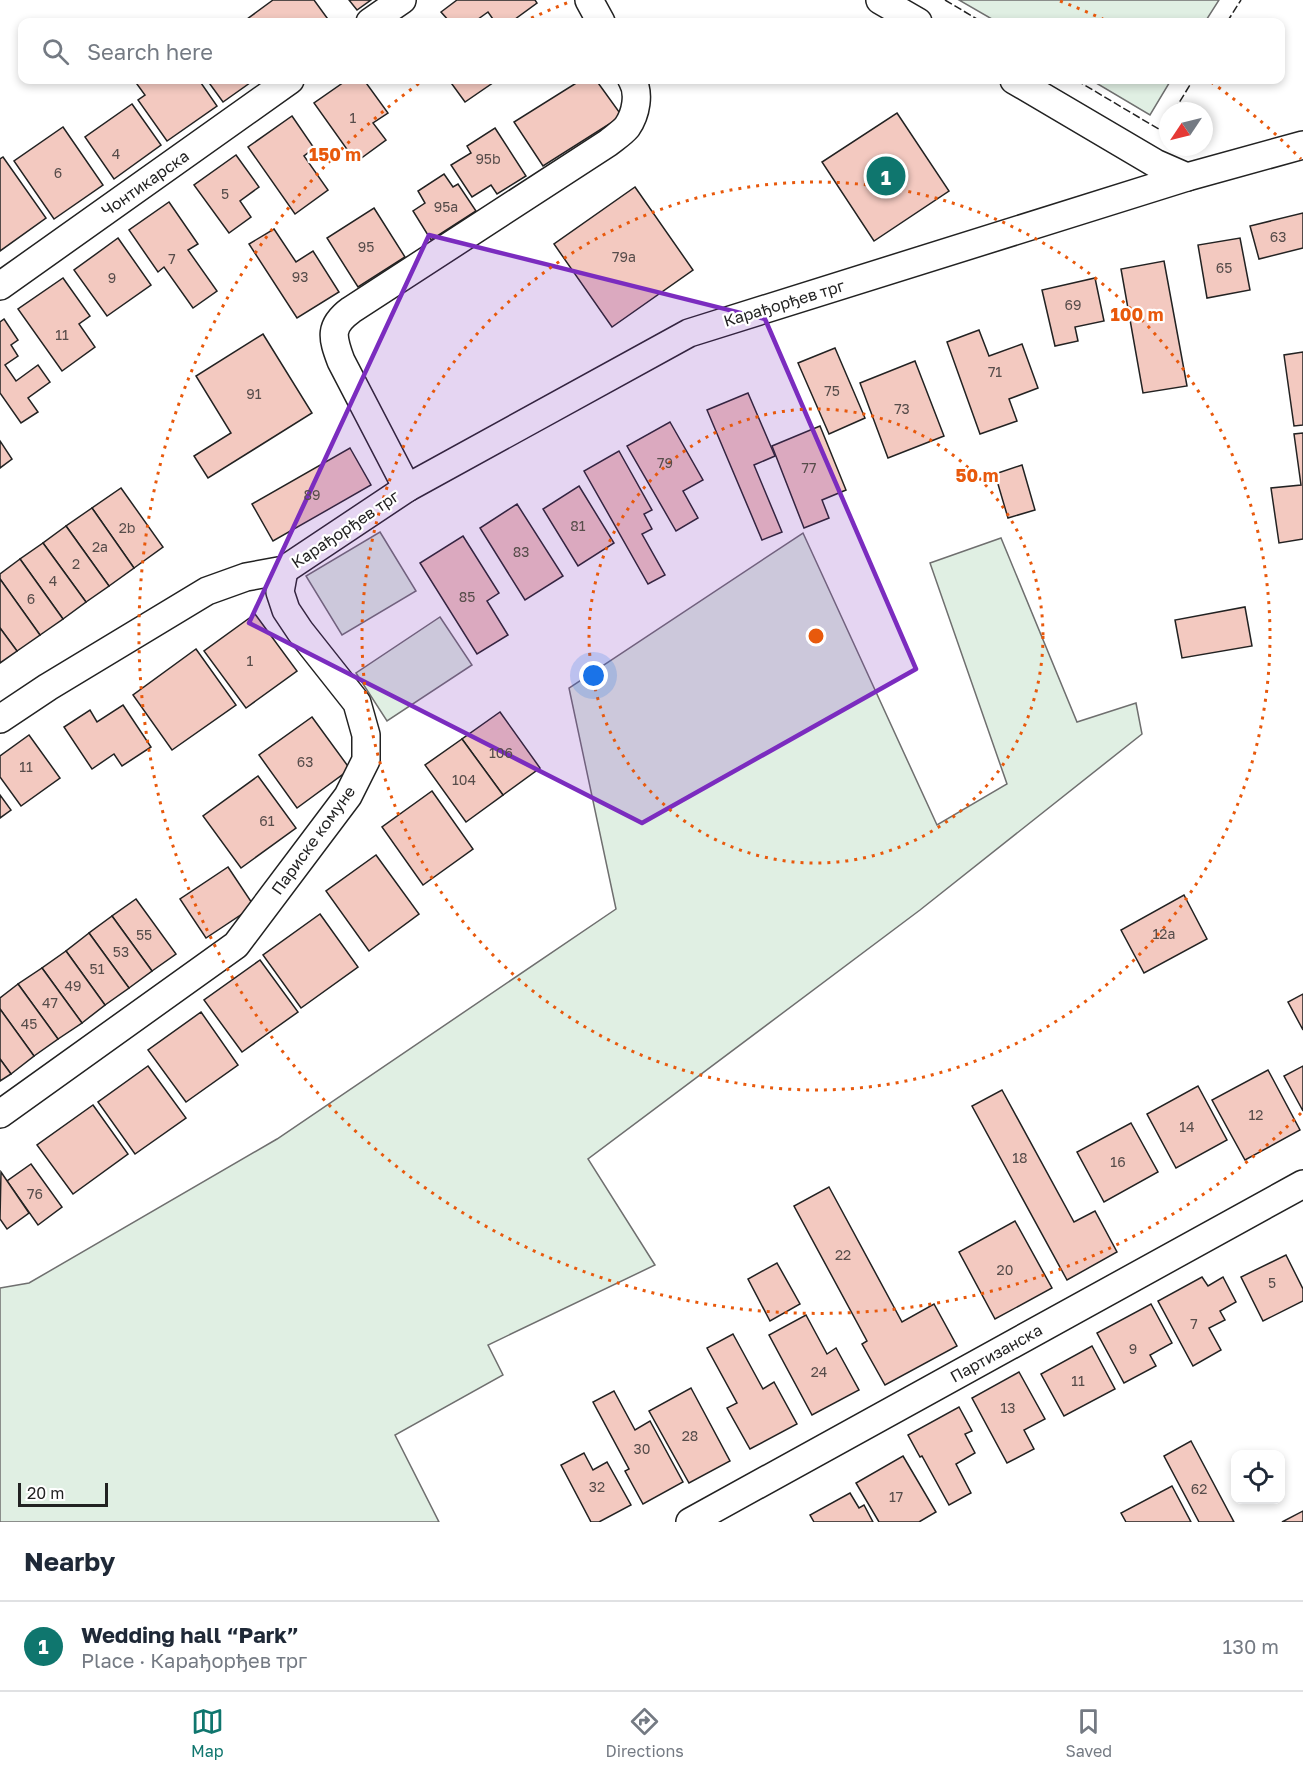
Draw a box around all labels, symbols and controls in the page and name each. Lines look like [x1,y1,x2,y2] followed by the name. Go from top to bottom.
[18,18,1285,84] search box
[39,35,72,68] icon: search
[87,38,213,65] text: Search here
[1159,102,1213,156] north arrow
[350,109,357,126] house number: 1
[309,143,361,165] text: 150 m
[97,145,193,221] street label: Чонтикарска
[112,145,120,162] house number: 4
[475,150,501,167] house number: 95b
[866,154,906,198] pin: 1
[54,164,62,181] house number: 6
[221,185,229,202] house number: 5
[434,198,458,215] house number: 95a
[1270,228,1286,245] house number: 63
[358,238,374,255] house number: 95
[612,248,636,265] house number: 79a
[168,250,176,267] house number: 7
[1216,259,1232,276] house number: 65
[292,268,308,285] house number: 93
[108,269,116,286] house number: 9
[721,275,848,331] street label: Карађорђев трг
[1065,296,1081,313] house number: 69
[1111,303,1163,325] text: 100 m
[55,326,69,343] house number: 11
[988,363,1002,380] house number: 71
[824,382,840,399] house number: 75
[246,385,262,402] house number: 91
[894,400,910,417] house number: 73
[657,454,673,471] house number: 79
[802,459,816,476] house number: 77
[956,464,998,486] text: 50 m
[287,485,403,572] street label: Карађорђев трг
[303,486,321,503] house number: 89
[570,517,586,534] house number: 81
[119,519,135,536] house number: 2b
[92,538,108,555] house number: 2a
[513,543,529,560] house number: 83
[72,555,80,572] house number: 2
[49,572,57,589] house number: 4
[459,588,475,605] house number: 85
[27,590,35,607] house number: 6
[806,626,826,646] centre of rings
[247,652,254,669] house number: 1
[579,661,608,690] your location
[489,744,513,761] house number: 106
[297,753,313,770] house number: 63
[19,758,33,775] house number: 11
[452,771,476,788] house number: 104
[267,782,359,898] street label: Париске комуне
[259,812,275,829] house number: 61
[1153,925,1175,942] house number: 12a
[136,926,152,943] house number: 55
[113,943,129,960] house number: 53
[90,960,105,977] house number: 51
[64,977,82,994] house number: 49
[42,994,58,1011] house number: 47
[21,1015,37,1032] house number: 45
[1249,1106,1263,1123] house number: 12
[1179,1118,1195,1135] house number: 14
[1012,1149,1028,1166] house number: 18
[1110,1153,1126,1170] house number: 16
[27,1185,43,1202] house number: 76
[835,1246,851,1263] house number: 22
[997,1261,1013,1278] house number: 20
[1268,1274,1276,1291] house number: 5
[1190,1315,1198,1332] house number: 7
[946,1319,1046,1387] street label: Партизанска
[1129,1340,1137,1357] house number: 9
[811,1363,827,1380] house number: 24
[1071,1372,1085,1389] house number: 11
[1001,1399,1015,1416] house number: 13
[682,1427,698,1444] house number: 28
[634,1440,650,1457] house number: 30
[1231,1450,1285,1504] map controls
[1231,1450,1285,1504] button: locate
[589,1478,605,1495] house number: 32
[18,1480,108,1508] scale bar
[1191,1480,1207,1497] house number: 62
[27,1483,64,1503] text: 20 m
[889,1488,903,1505] house number: 17
[24,1546,115,1577] text: Nearby
[81,1621,299,1648] text: Wedding hall “Park”
[38,1634,49,1658] text: 1
[1223,1634,1279,1658] text: 130 m
[81,1648,307,1672] text: Place · Карађорђев трг
[191,1705,224,1761] tab: Map
[606,1705,684,1761] tab: Directions
[1065,1705,1112,1761] tab: Saved

